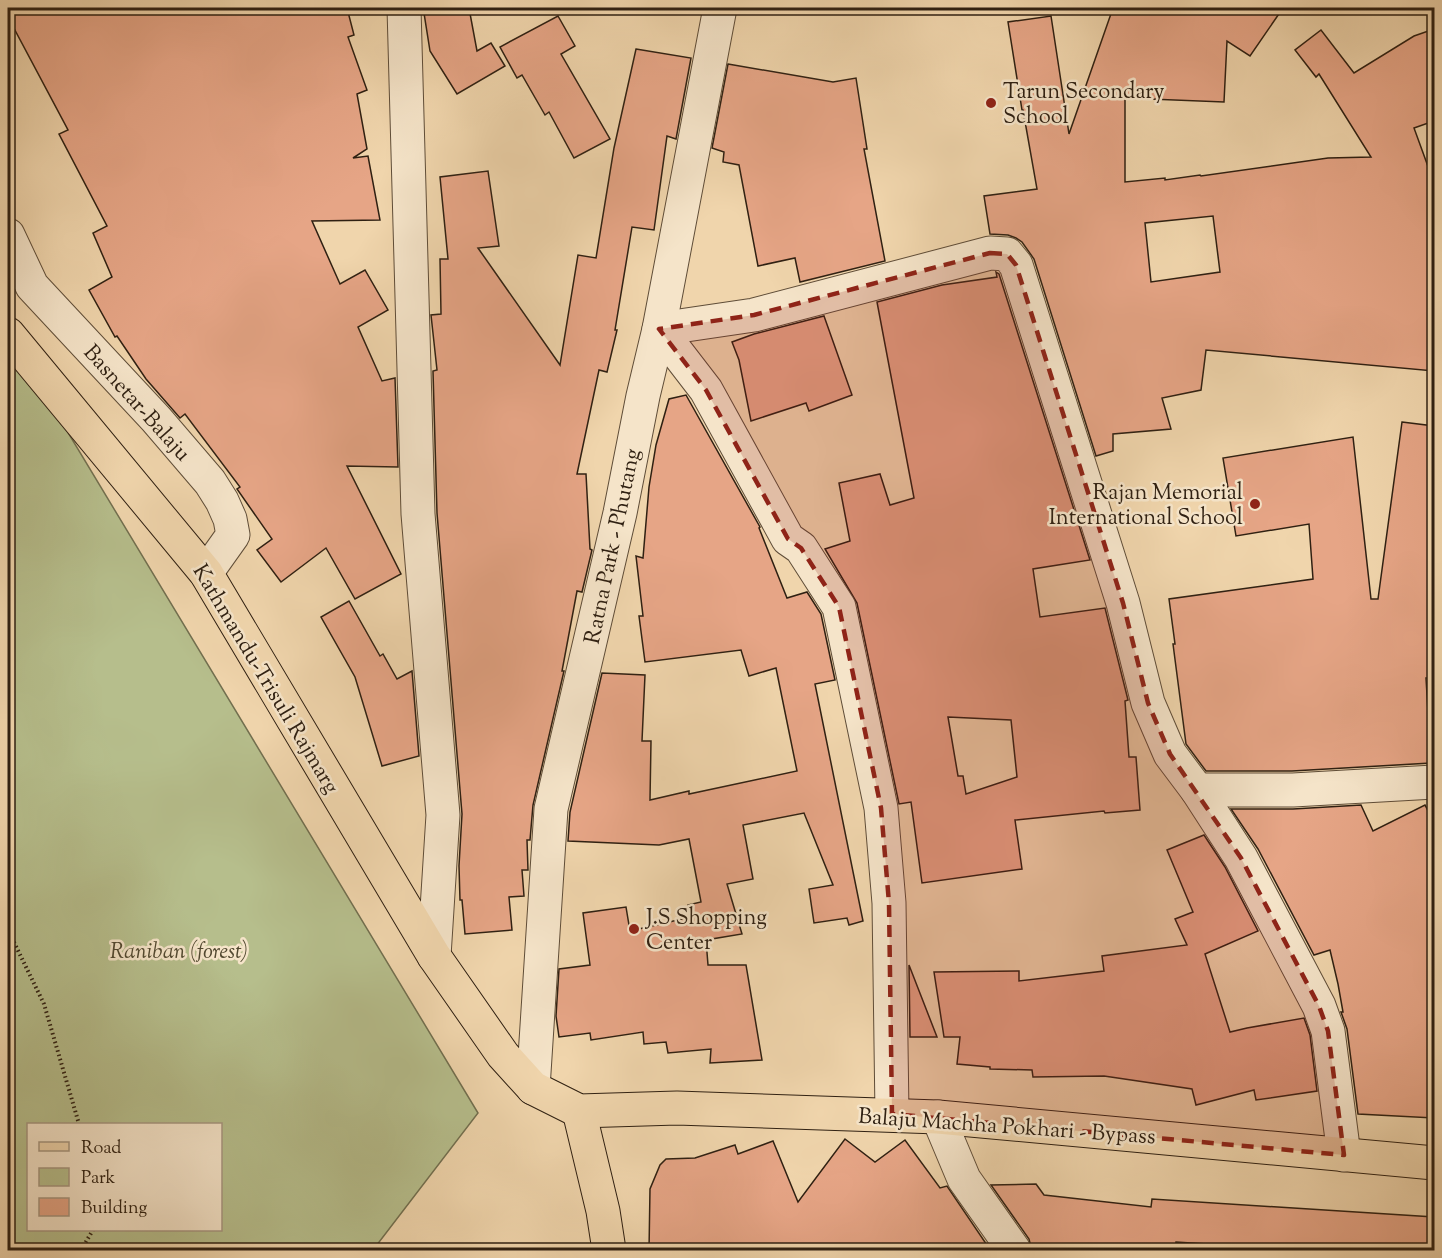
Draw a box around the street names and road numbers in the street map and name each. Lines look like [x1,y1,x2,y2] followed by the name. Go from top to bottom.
[75,338,197,470] street label: Basnetar-Balaju
[578,446,650,647] street label: Ratna Park - Phutang
[183,559,346,801] street label: Kathmandu-Trisuli Rajmarg
[857,1102,1157,1154] street label: Balaju Machha Pokhari - Bypass

